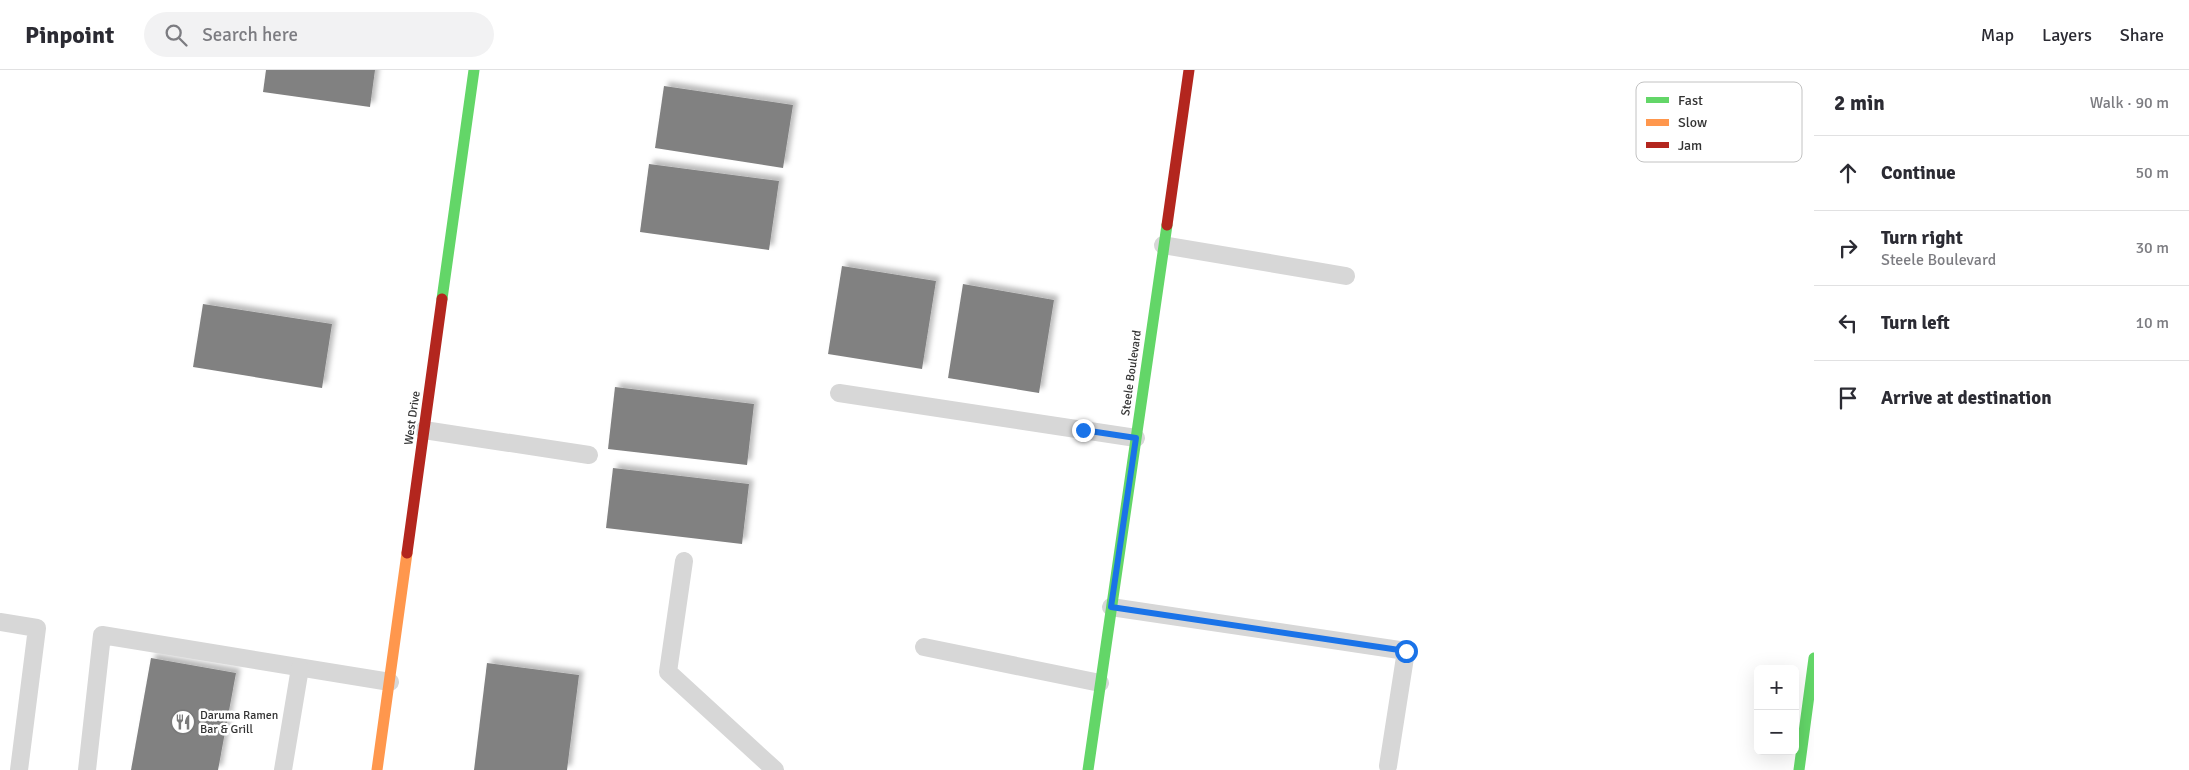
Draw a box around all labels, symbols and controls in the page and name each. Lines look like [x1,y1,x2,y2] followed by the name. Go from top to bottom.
[144,12,494,57] search box
[25,20,114,50] text: Pinpoint
[162,21,190,49] icon: search
[202,23,298,47] text: Search here
[1981,24,2014,46] text: Map
[2042,24,2092,46] text: Layers
[2120,24,2164,46] text: Share
[1636,82,1802,162] legend
[1834,90,1885,116] text: 2 min
[1678,92,1703,109] text: Fast
[2090,93,2169,113] text: Walk · 90 m
[1678,114,1707,131] text: Slow
[1678,137,1702,154] text: Jam
[1834,159,1862,187] icon: ahead
[1881,161,1956,185] text: Continue
[2135,163,2169,183] text: 50 m
[1881,226,1963,250] text: Turn right
[1834,234,1862,262] icon: right
[2135,238,2169,258] text: 30 m
[1881,250,1996,270] text: Steele Boulevard
[1834,309,1862,337] icon: left
[1881,311,1950,335] text: Turn left
[2135,313,2169,333] text: 10 m
[1118,329,1145,417] street label: Steele Boulevard
[1834,384,1862,412] icon: arrive
[1881,386,2052,410] text: Arrive at destination
[401,390,424,446] street label: West Drive
[1072,419,1095,442] route end
[1395,640,1418,663] route start
[1754,665,1799,755] map controls
[1754,665,1799,710] button: +
[200,708,278,737] place label: Daruma Ramen Bar & Grill
[170,709,196,735] restaurant icon: Daruma Ramen Bar & Grill
[1754,710,1799,755] button: −

